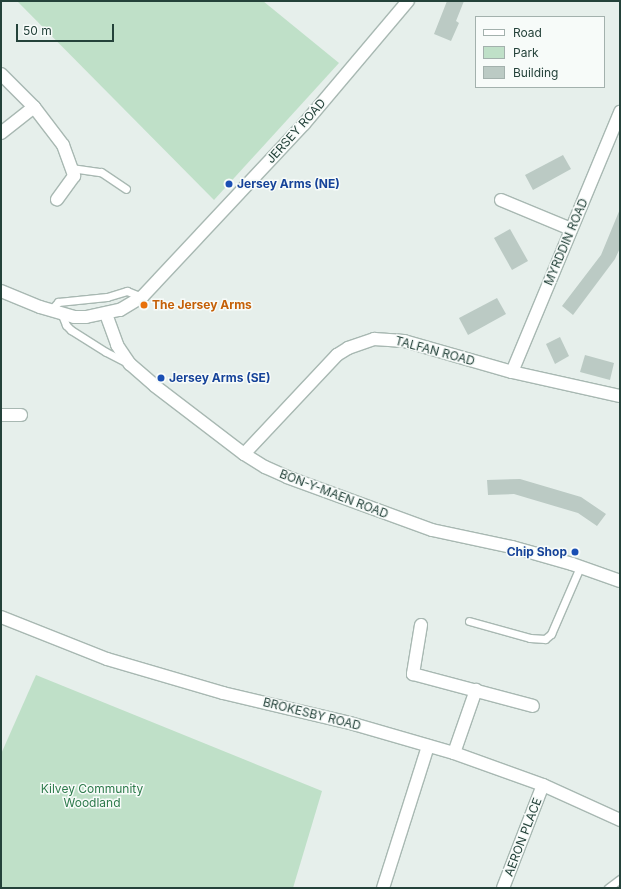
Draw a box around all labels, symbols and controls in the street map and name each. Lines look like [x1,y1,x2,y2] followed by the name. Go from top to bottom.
[18,16,116,42] scale bar
[475,16,605,88] legend
[23,23,52,38] text: 50 m
[513,25,542,40] text: Road
[513,45,539,60] text: Park
[513,65,558,80] text: Building
[263,96,329,166] street label: JERSEY ROAD
[237,177,340,191] place label: Jersey Arms (NE)
[224,179,234,189] marker: Jersey Arms (NE)
[541,196,591,288] street label: MYRDDIN ROAD
[152,298,252,312] place label: The Jersey Arms
[139,300,149,310] marker: The Jersey Arms
[394,333,476,369] street label: TALFAN ROAD
[169,371,270,385] place label: Jersey Arms (SE)
[156,373,166,383] marker: Jersey Arms (SE)
[277,467,391,521] street label: BON-Y-MAEN ROAD
[507,545,567,559] place label: Chip Shop
[570,547,580,557] marker: Chip Shop
[261,695,363,733] street label: BROKESBY ROAD
[41,782,143,810] park label: Kilvey Community Woodland
[501,796,545,878] street label: AERON PLACE

